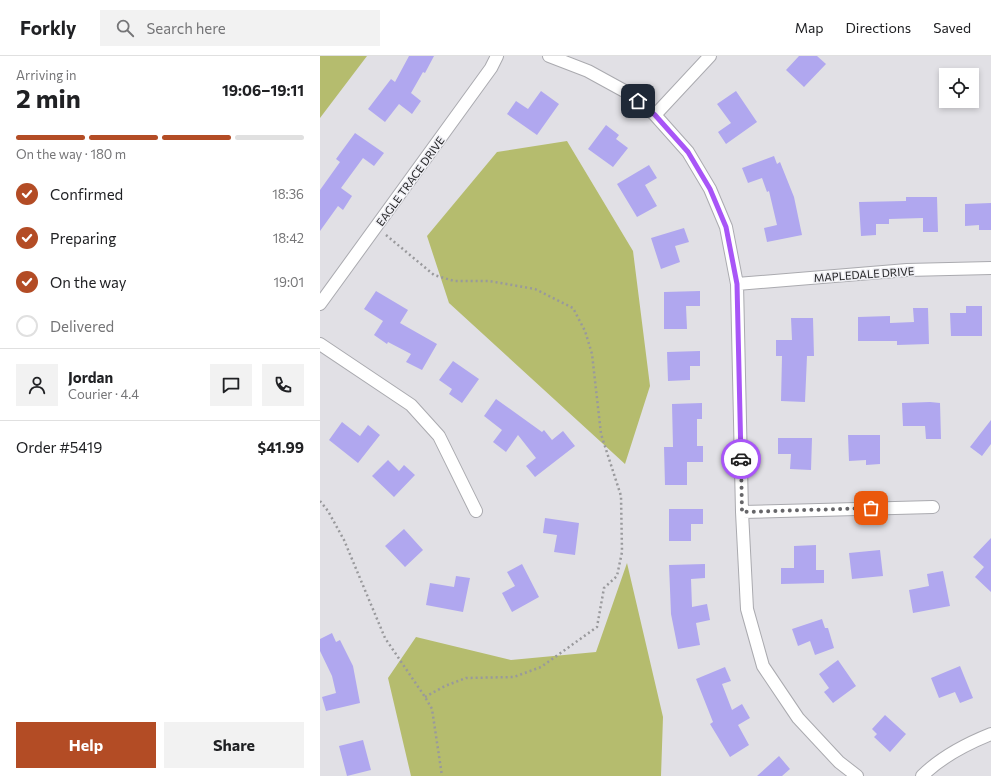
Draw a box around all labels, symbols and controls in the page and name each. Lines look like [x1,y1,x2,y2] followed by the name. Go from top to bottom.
[100,10,380,46] search box
[20,16,76,39] text: Forkly
[114,17,136,39] icon: search
[146,19,226,37] text: Search here
[795,19,824,36] text: Map
[846,19,911,36] text: Directions
[933,19,971,36] text: Saved
[16,67,76,83] text: Arriving in
[939,68,979,108] map controls
[939,68,979,108] button: locate
[222,81,304,99] text: 19:06–19:11
[16,82,81,113] text: 2 min
[621,84,655,118] pin
[627,90,649,112] icon: home
[373,134,447,228] street label: EAGLE TRACE DRIVE
[16,146,126,162] text: On the way · 180 m
[16,183,38,205] icon: check
[50,185,123,203] text: Confirmed
[272,186,304,202] text: 18:36
[16,227,38,249] icon: check
[50,229,116,247] text: Preparing
[273,230,304,246] text: 18:42
[813,264,915,284] street label: MAPLEDALE DRIVE
[16,271,38,293] icon: check
[50,273,127,291] text: On the way
[273,274,304,290] text: 19:01
[50,317,114,335] text: Delivered
[16,364,58,406] button: person
[210,364,252,406] button: chat
[262,364,304,406] button: phone
[68,368,113,386] text: Jordan
[68,386,139,402] text: Courier · 4.4
[16,438,102,456] text: Order #5419
[258,438,304,456] text: $41.99
[721,439,761,479] courier
[730,448,752,470] icon: car
[854,491,888,525] pin
[860,497,882,519] icon: bag
[16,722,156,768] button: Help
[164,722,304,768] button: Share

